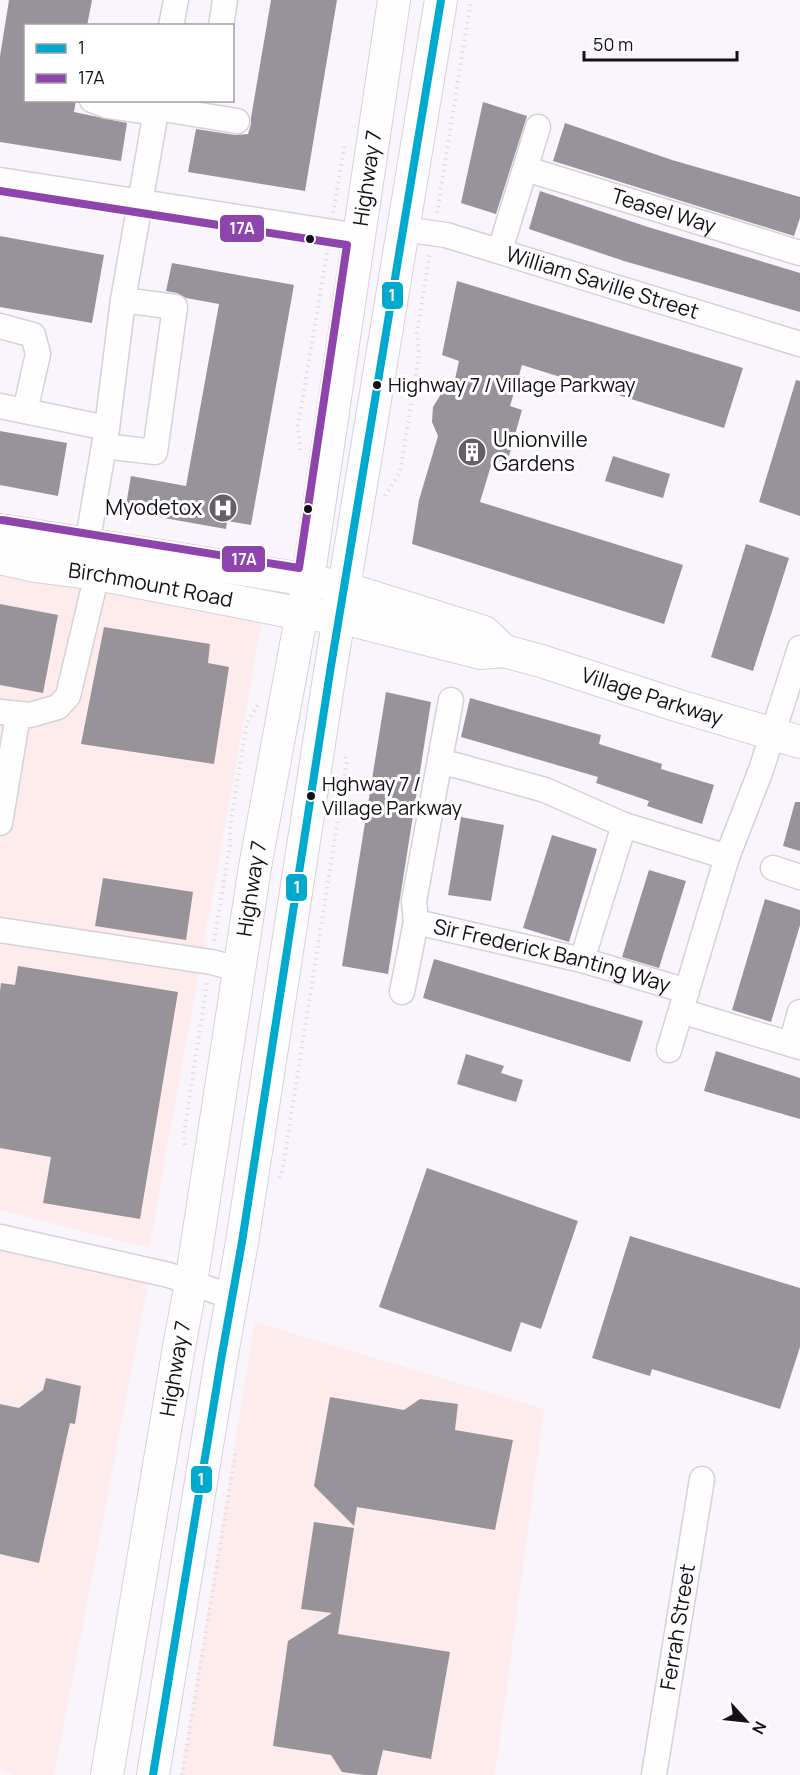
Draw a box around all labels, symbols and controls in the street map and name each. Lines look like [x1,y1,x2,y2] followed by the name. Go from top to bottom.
[24,24,234,102] legend
[584,24,737,62] scale bar
[593,32,633,56] text: 50 m
[78,35,85,59] text: 1
[78,65,105,89] text: 17A
[346,128,388,228] street label: Highway 7
[608,181,720,239] street label: Teasel Way
[219,214,265,243] line badge: 17A
[229,217,255,239] text: 17A
[304,233,316,245] unlabelled marker
[503,239,702,325] street label: William Saville Street
[381,281,404,310] line badge: 1
[388,284,396,306] text: 1
[388,371,636,398] place label: Highway 7 / Village Parkway
[371,379,383,391] marker: Highway 7 / Village Parkway
[493,425,588,477] place label: Unionville Gardens
[456,436,488,468] building icon: Unionville Gardens
[207,492,239,524] hospital icon: Myodetox
[105,493,202,521] place label: Myodetox
[302,503,314,515] unlabelled marker
[221,545,266,573] line badge: 17A
[231,548,257,570] text: 17A
[67,555,235,613] street label: Birchmount Road
[578,660,727,731] street label: Village Parkway
[322,770,462,821] place label: Hghway 7 / Village Parkway
[305,790,317,802] marker: Hghway 7 / Village Parkway
[229,838,273,938] street label: Highway 7
[285,873,308,902] line badge: 1
[293,876,301,898] text: 1
[431,911,674,998] street label: Sir Frederick Banting Way
[153,1318,197,1418] street label: Highway 7
[190,1465,213,1494] line badge: 1
[197,1468,205,1490] text: 1
[653,1562,701,1692] street label: Ferrah Street
[716,1691,776,1751] north arrow
[747,1718,772,1738] text: N

